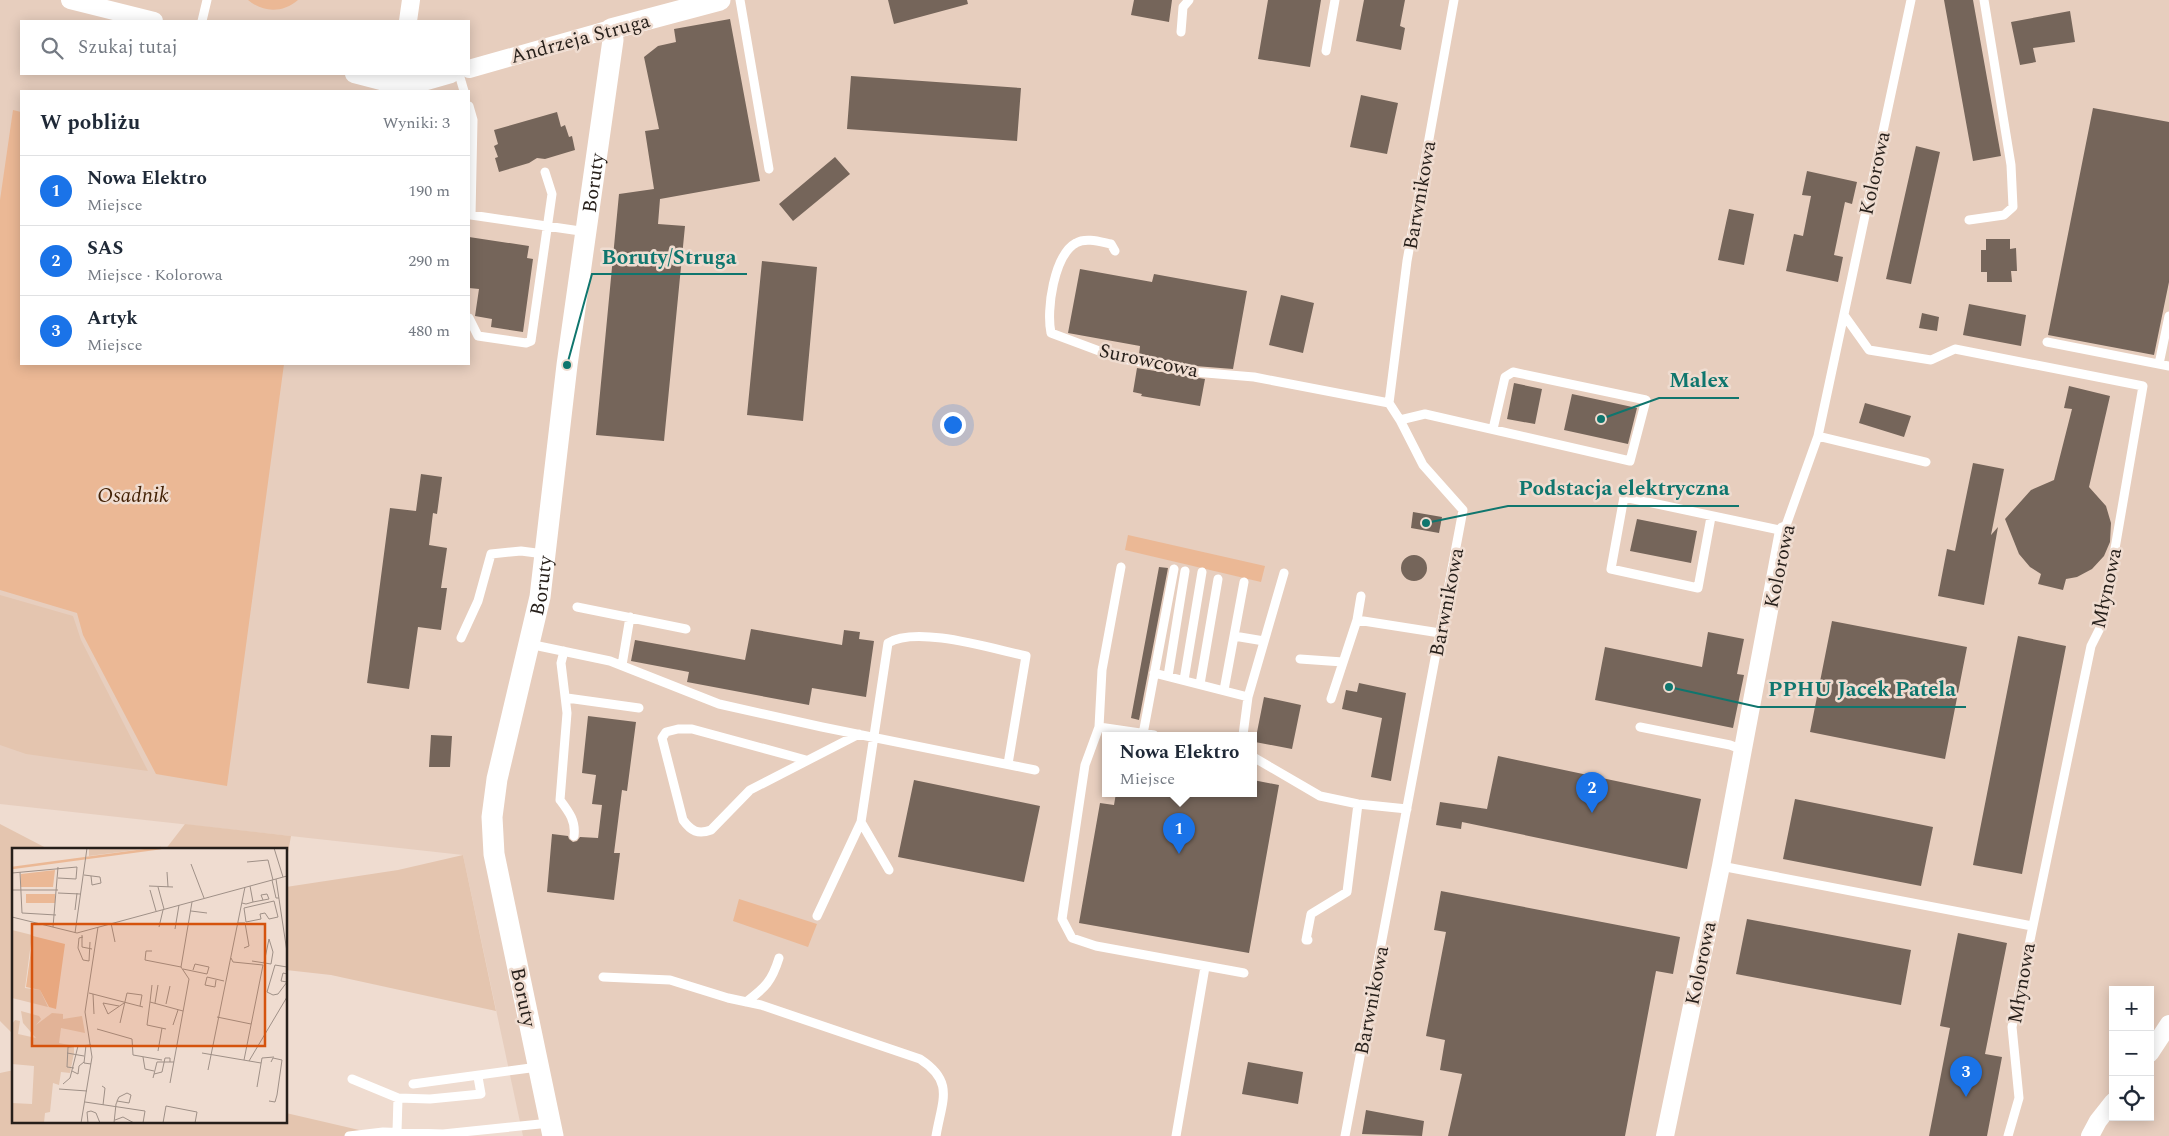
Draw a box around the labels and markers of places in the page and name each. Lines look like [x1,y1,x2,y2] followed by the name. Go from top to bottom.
[592,238,747,274] callout: Boruty/Struga
[1659,362,1739,398] callout: Malex
[1508,470,1739,506] callout: Podstacja elektryczna
[1758,671,1966,707] callout: PPHU Jacek Patela
[1576,772,1608,813] pin: 2
[1163,813,1195,854] pin: 1
[1950,1056,1982,1097] pin: 3

